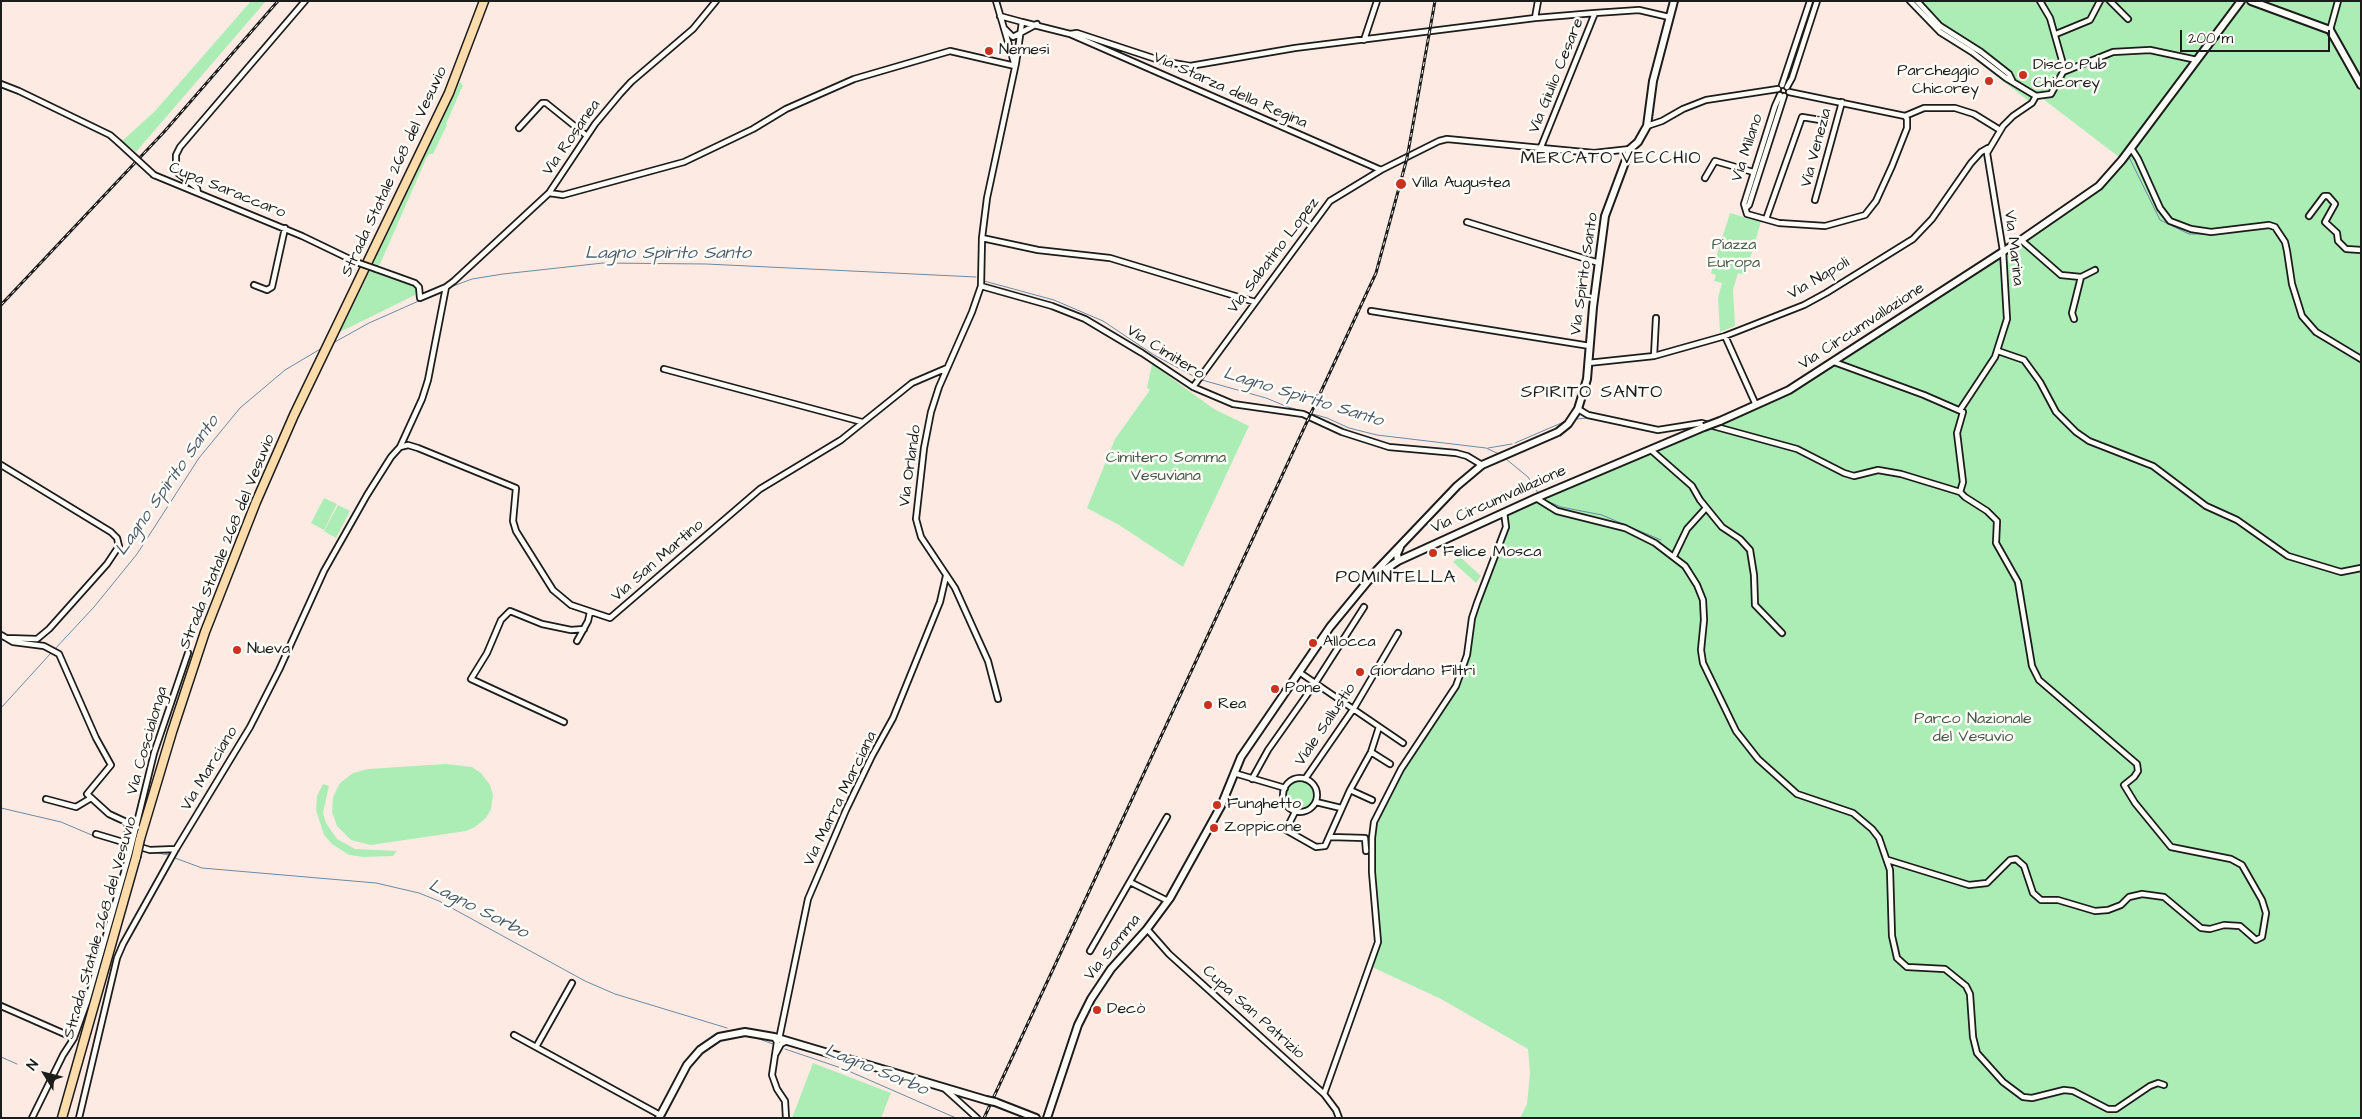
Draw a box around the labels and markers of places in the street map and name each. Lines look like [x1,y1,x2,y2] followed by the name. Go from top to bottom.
[999,41,1049,61] place label: Nemesi
[983,45,995,57] marker: Nemesi
[2033,56,2107,94] place label: Disco Pub Chicorey
[1897,62,1979,100] place label: Parcheggio Chicorey
[2017,69,2029,81] marker: Disco Pub Chicorey
[1983,75,1995,87] marker: Parcheggio Chicorey
[1412,174,1510,194] place label: Villa Augustea
[1394,177,1408,191] marker: Villa Augustea
[1443,543,1541,563] place label: Felice Mosca
[1427,547,1439,559] marker: Felice Mosca
[1323,633,1376,653] place label: Allocca
[1307,637,1319,649] marker: Allocca
[247,640,290,660] place label: Nueva
[231,644,243,656] marker: Nueva
[1370,662,1475,682] place label: Giordano Filtri
[1354,666,1366,678] marker: Giordano Filtri
[1285,679,1321,699] place label: Pone
[1269,683,1281,695] marker: Pone
[1218,695,1246,715] place label: Rea
[1202,699,1214,711] marker: Rea
[1227,795,1301,815] place label: Funghetto
[1211,799,1223,811] marker: Funghetto
[1224,818,1302,838] place label: Zoppicone
[1208,822,1220,834] marker: Zoppicone
[1107,1000,1145,1020] place label: Decò
[1091,1004,1103,1016] marker: Decò

